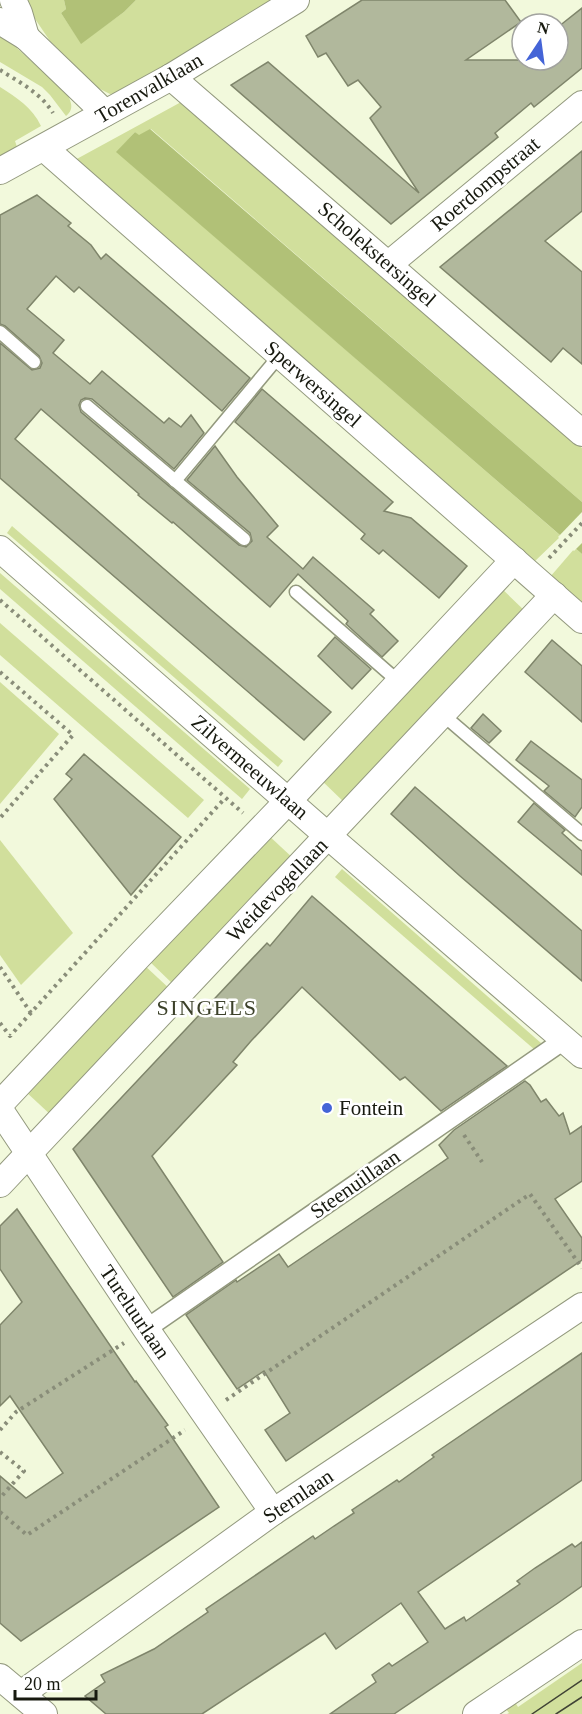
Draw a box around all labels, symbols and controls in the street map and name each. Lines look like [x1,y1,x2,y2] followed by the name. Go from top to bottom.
[510,12,570,72] north arrow
[536,18,551,38] text: N
[91,47,207,128] street label: Torenvalklaan
[426,132,544,236] street label: Roerdompstraat
[313,196,441,312] street label: Scholekstersingel
[260,336,366,433] street label: Sperwersingel
[187,710,314,825] street label: Zilvermeeuwlaan
[222,833,333,947] street label: Weidevogellaan
[157,995,257,1020] district label: SINGELS
[339,1096,404,1120] place label: Fontein
[320,1101,334,1115] marker: Fontein
[306,1144,405,1224] street label: Steenuillaan
[95,1261,175,1364] street label: Tureluurlaan
[258,1464,338,1528] street label: Sternlaan
[15,1663,96,1701] scale bar
[24,1674,61,1694] text: 20 m

